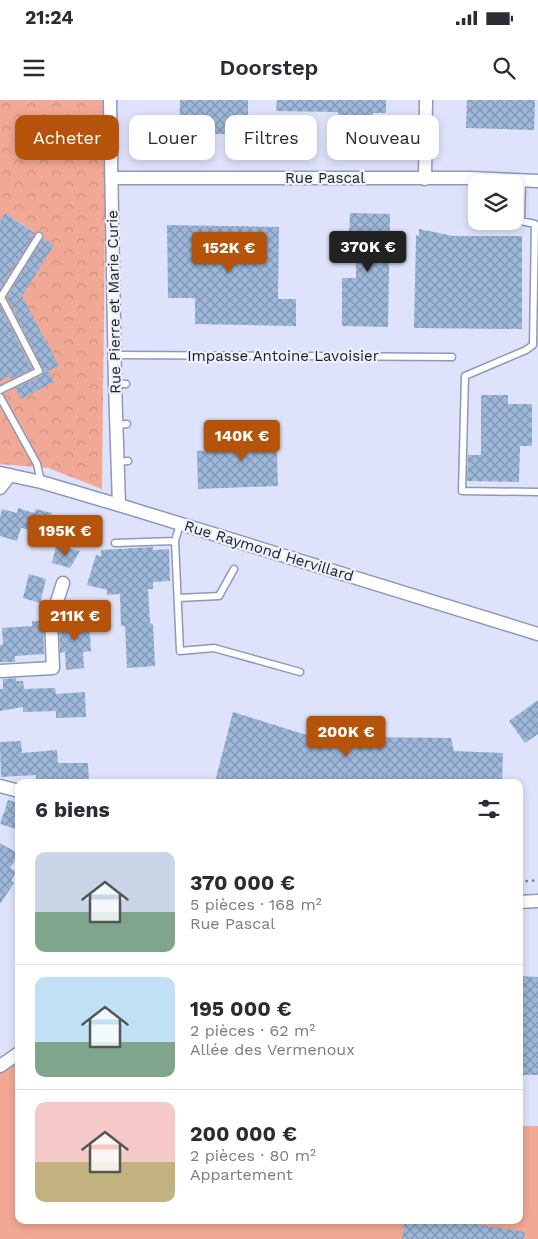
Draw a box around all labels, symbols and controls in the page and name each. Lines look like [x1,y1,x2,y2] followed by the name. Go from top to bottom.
[25,6,74,29] text: 21:24
[20,54,48,82] icon: menu
[490,54,518,82] icon: search
[220,55,318,80] text: Doorstep
[15,115,119,160] chip: Acheter
[129,115,215,160] chip: Louer
[225,115,317,160] chip: Filtres
[327,115,439,160] chip: Nouveau
[285,169,365,187] street label: Rue Pascal
[468,175,523,230] map controls
[468,175,523,230] button: layers
[103,210,125,394] street label: Rue Pierre et Marie Curie
[327,230,409,273] pin: 370K €
[188,232,270,274] pin: 152K €
[340,237,396,256] text: 370K €
[203,238,255,257] text: 152K €
[187,347,379,365] street label: Impasse Antoine Lavoisier
[201,420,283,462] pin: 140K €
[215,426,269,445] text: 140K €
[24,514,106,557] pin: 195K €
[182,517,356,585] street label: Rue Raymond Hervillard
[39,521,91,540] text: 195K €
[34,600,116,642] pin: 211K €
[50,606,100,625] text: 211K €
[305,716,387,758] pin: 200K €
[318,722,374,741] text: 200K €
[475,795,503,823] icon: filters
[35,797,110,822] text: 6 biens
[190,870,295,895] text: 370 000 €
[75,872,135,932] icon: home
[190,895,322,914] text: 5 pièces · 168 m²
[190,914,275,933] text: Rue Pascal
[190,996,291,1021] text: 195 000 €
[75,997,135,1057] icon: home
[190,1021,315,1040] text: 2 pièces · 62 m²
[190,1040,355,1059] text: Allée des Vermenoux
[190,1121,297,1146] text: 200 000 €
[75,1122,135,1182] icon: home
[190,1146,316,1165] text: 2 pièces · 80 m²
[190,1165,293,1184] text: Appartement

